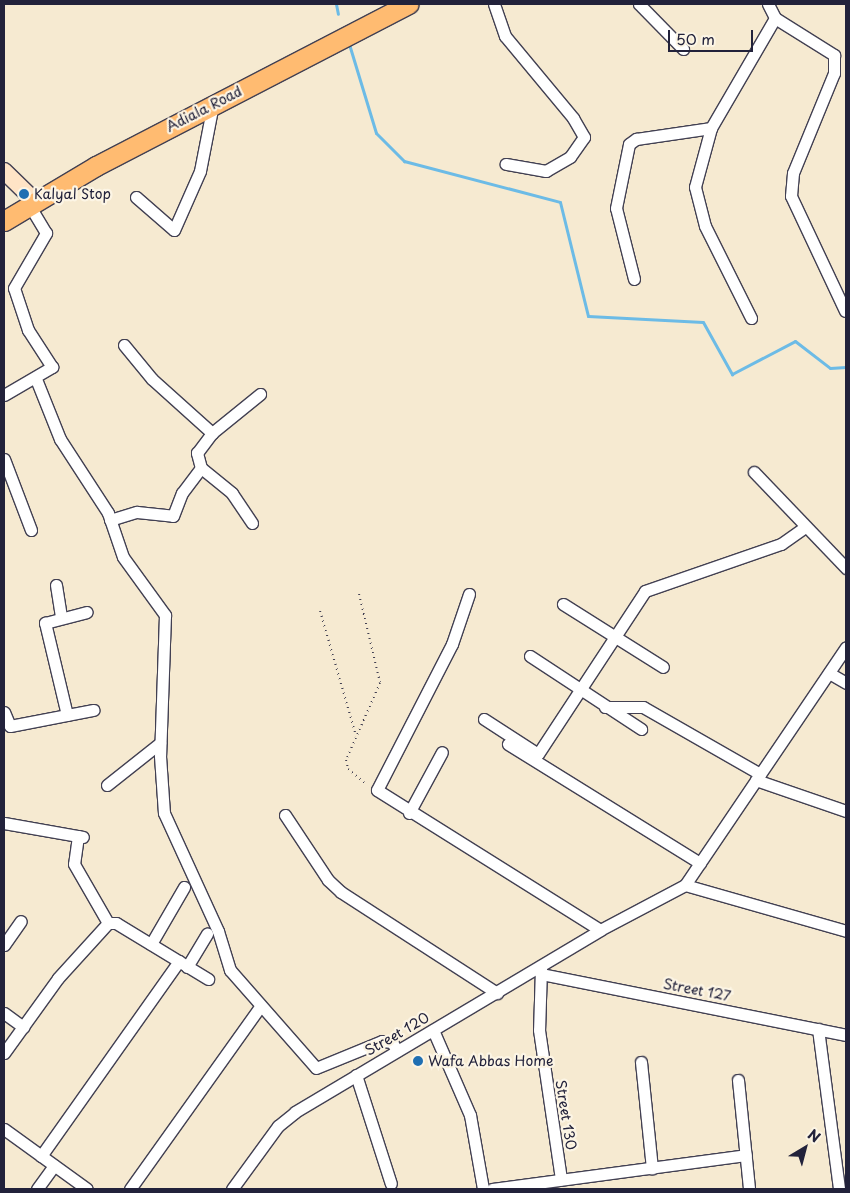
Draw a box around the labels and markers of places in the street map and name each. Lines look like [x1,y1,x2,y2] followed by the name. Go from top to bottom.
[34,186,111,202] place label: Kalyal Stop
[18,188,30,200] marker: Kalyal Stop
[428,1053,554,1069] place label: Wafa Abbas Home
[412,1055,424,1067] marker: Wafa Abbas Home

